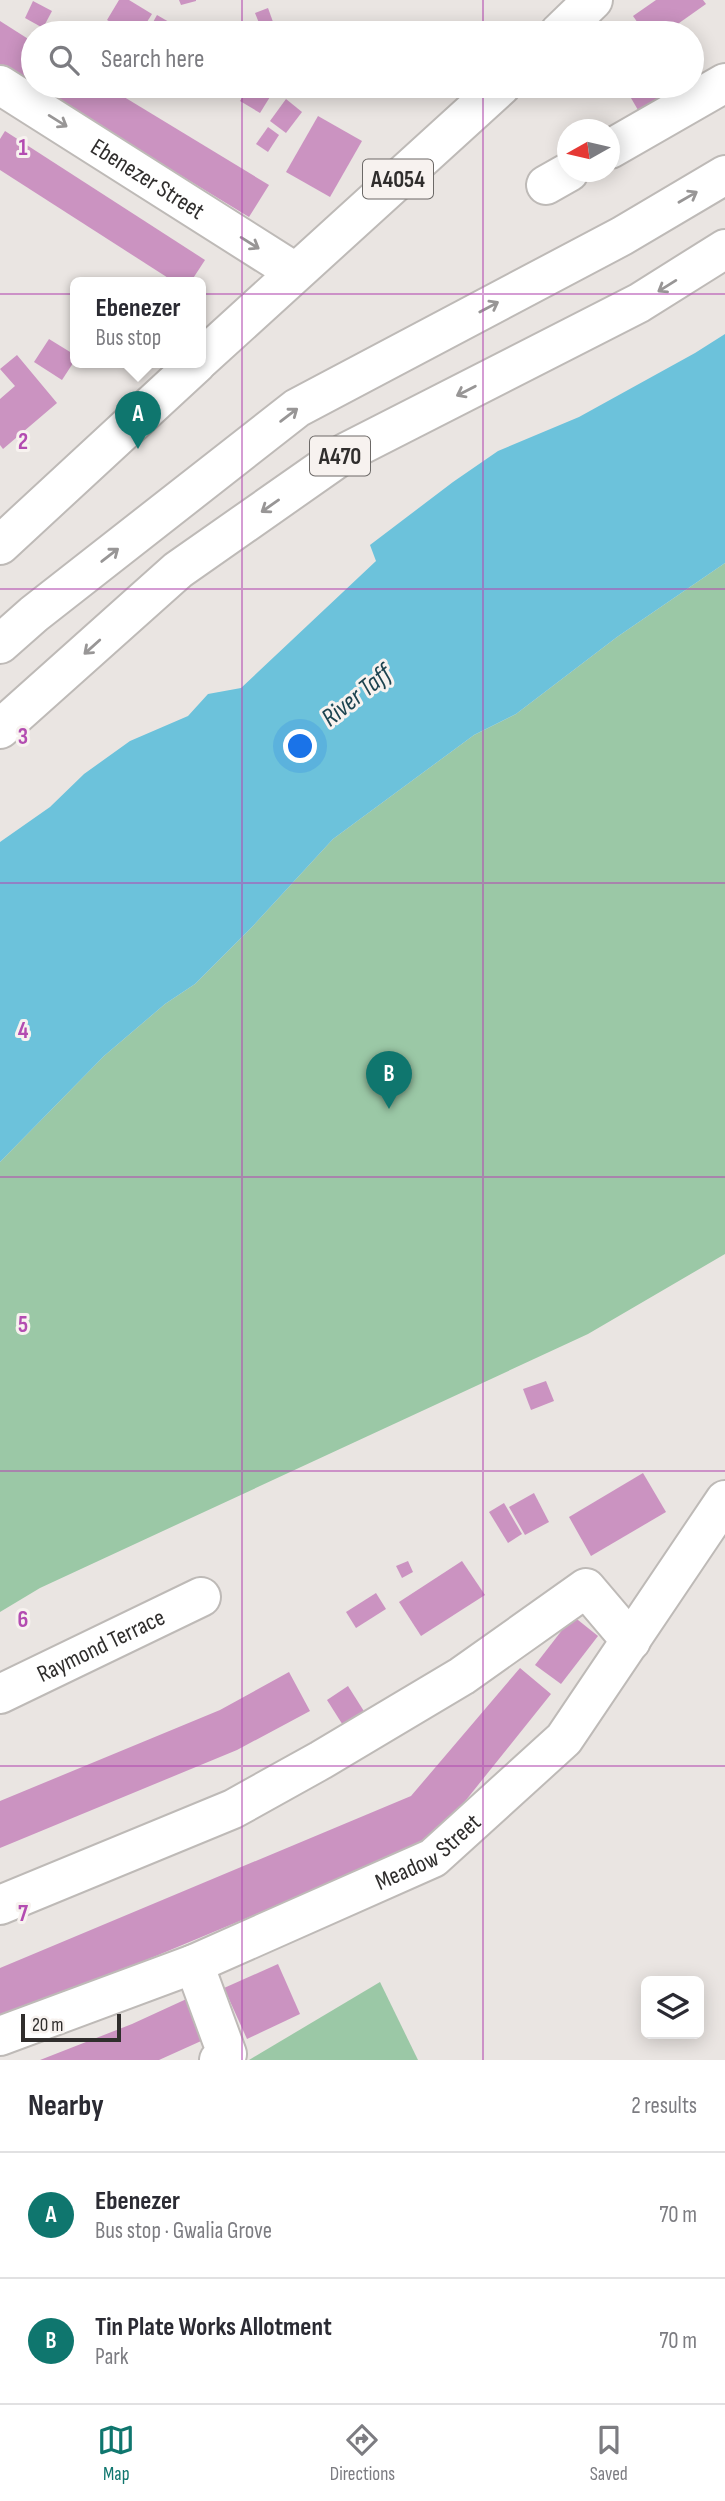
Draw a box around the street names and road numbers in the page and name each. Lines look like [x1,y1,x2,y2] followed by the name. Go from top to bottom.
[85,132,210,226] street label: Ebenezer Street
[363,160,433,198] road number: A4054
[310,436,370,476] road number: A470
[33,1603,170,1689] street label: Raymond Terrace
[371,1808,487,1897] street label: Meadow Street

